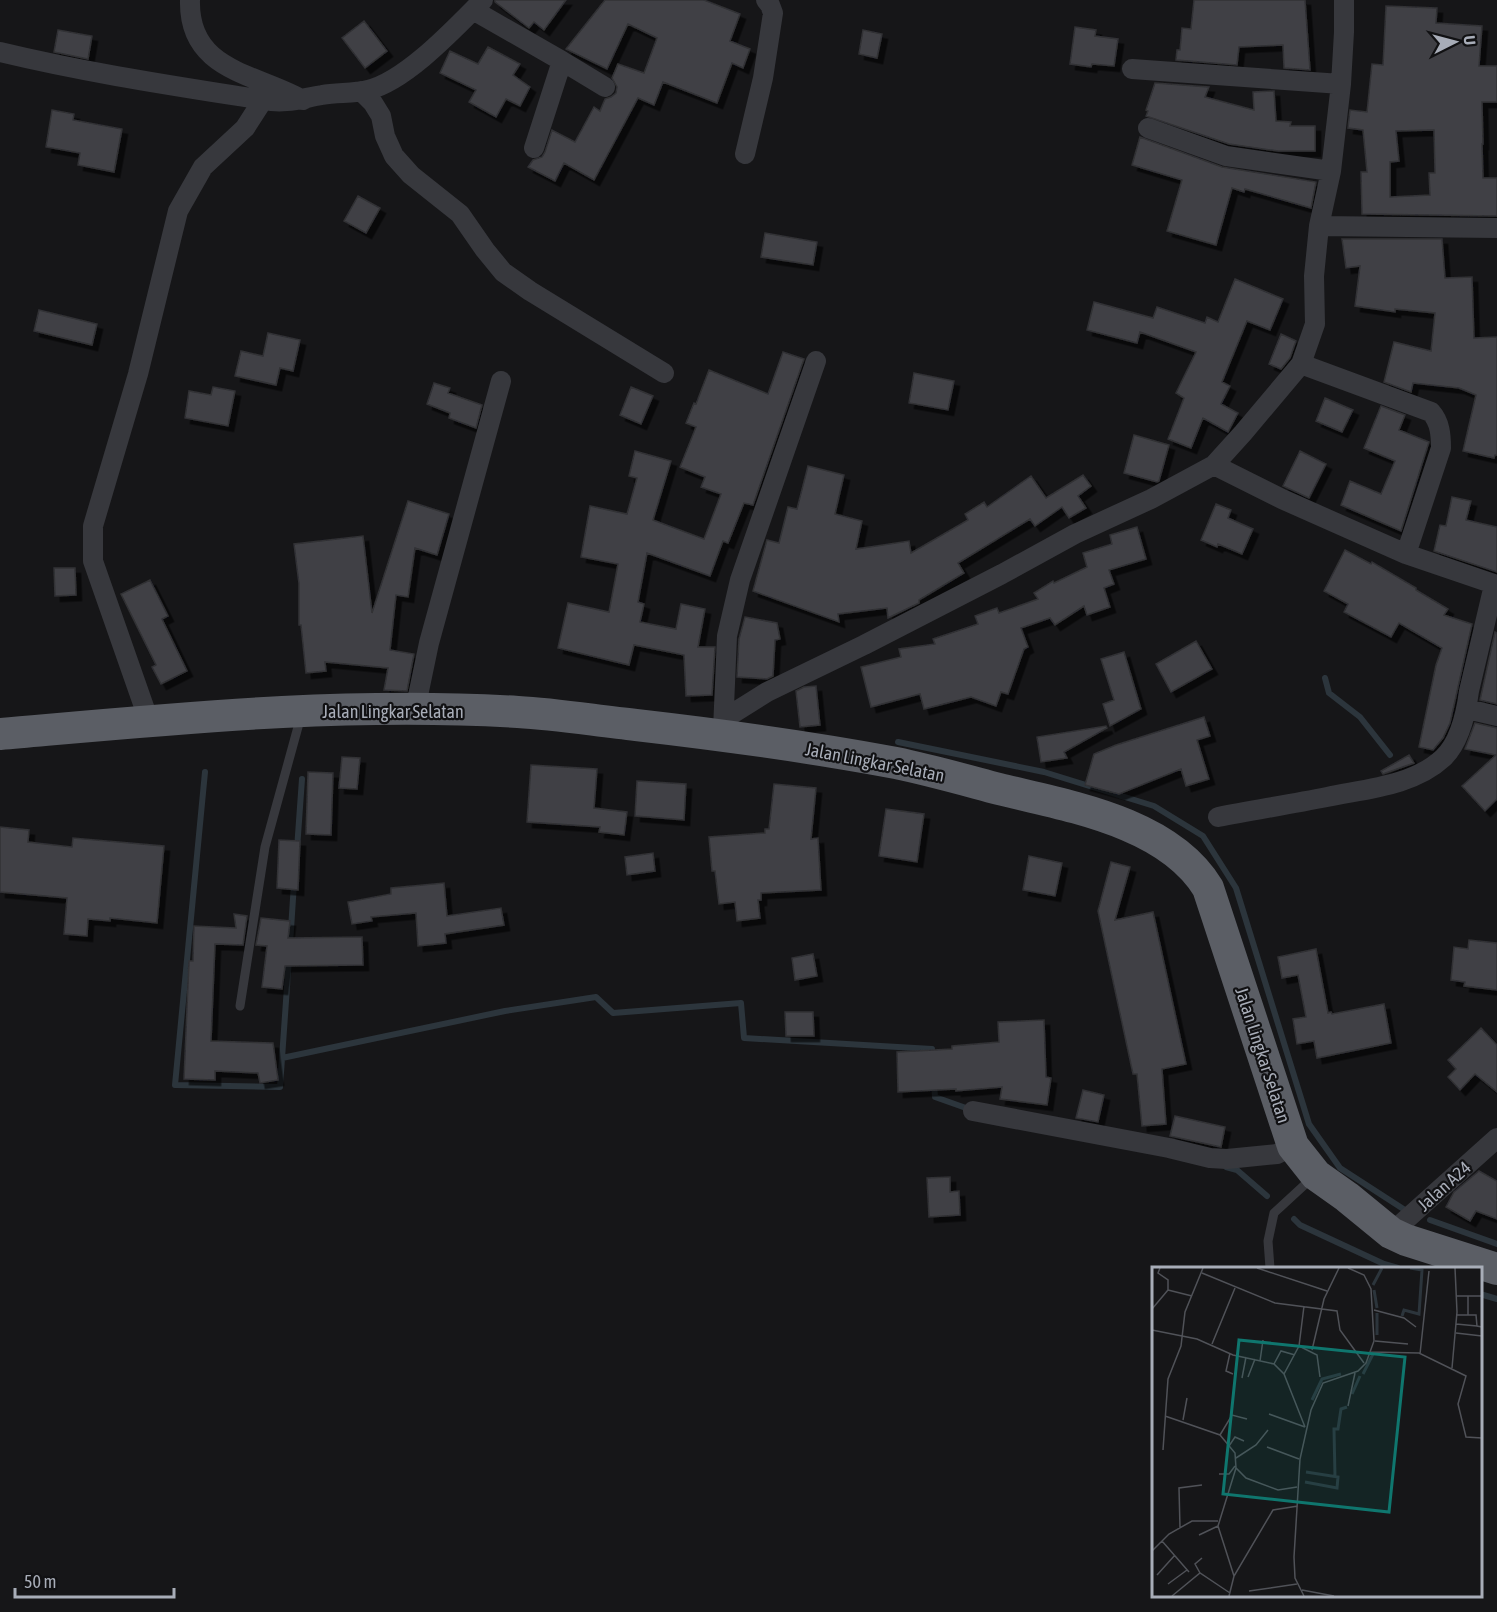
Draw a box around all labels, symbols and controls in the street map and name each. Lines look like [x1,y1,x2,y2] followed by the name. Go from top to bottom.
[1425,12,1485,72] north arrow
[1460,35,1479,46] text: U
[322,701,464,722] street label: Jalan Lingkar Selatan
[804,738,946,786] street label: Jalan Lingkar Selatan
[1231,985,1295,1125] street label: Jalan Lingkar Selatan
[1413,1157,1475,1215] street label: Jalan A24
[1152,1267,1482,1597] inset map
[15,1561,174,1599] scale bar
[24,1571,56,1592] text: 50 m

